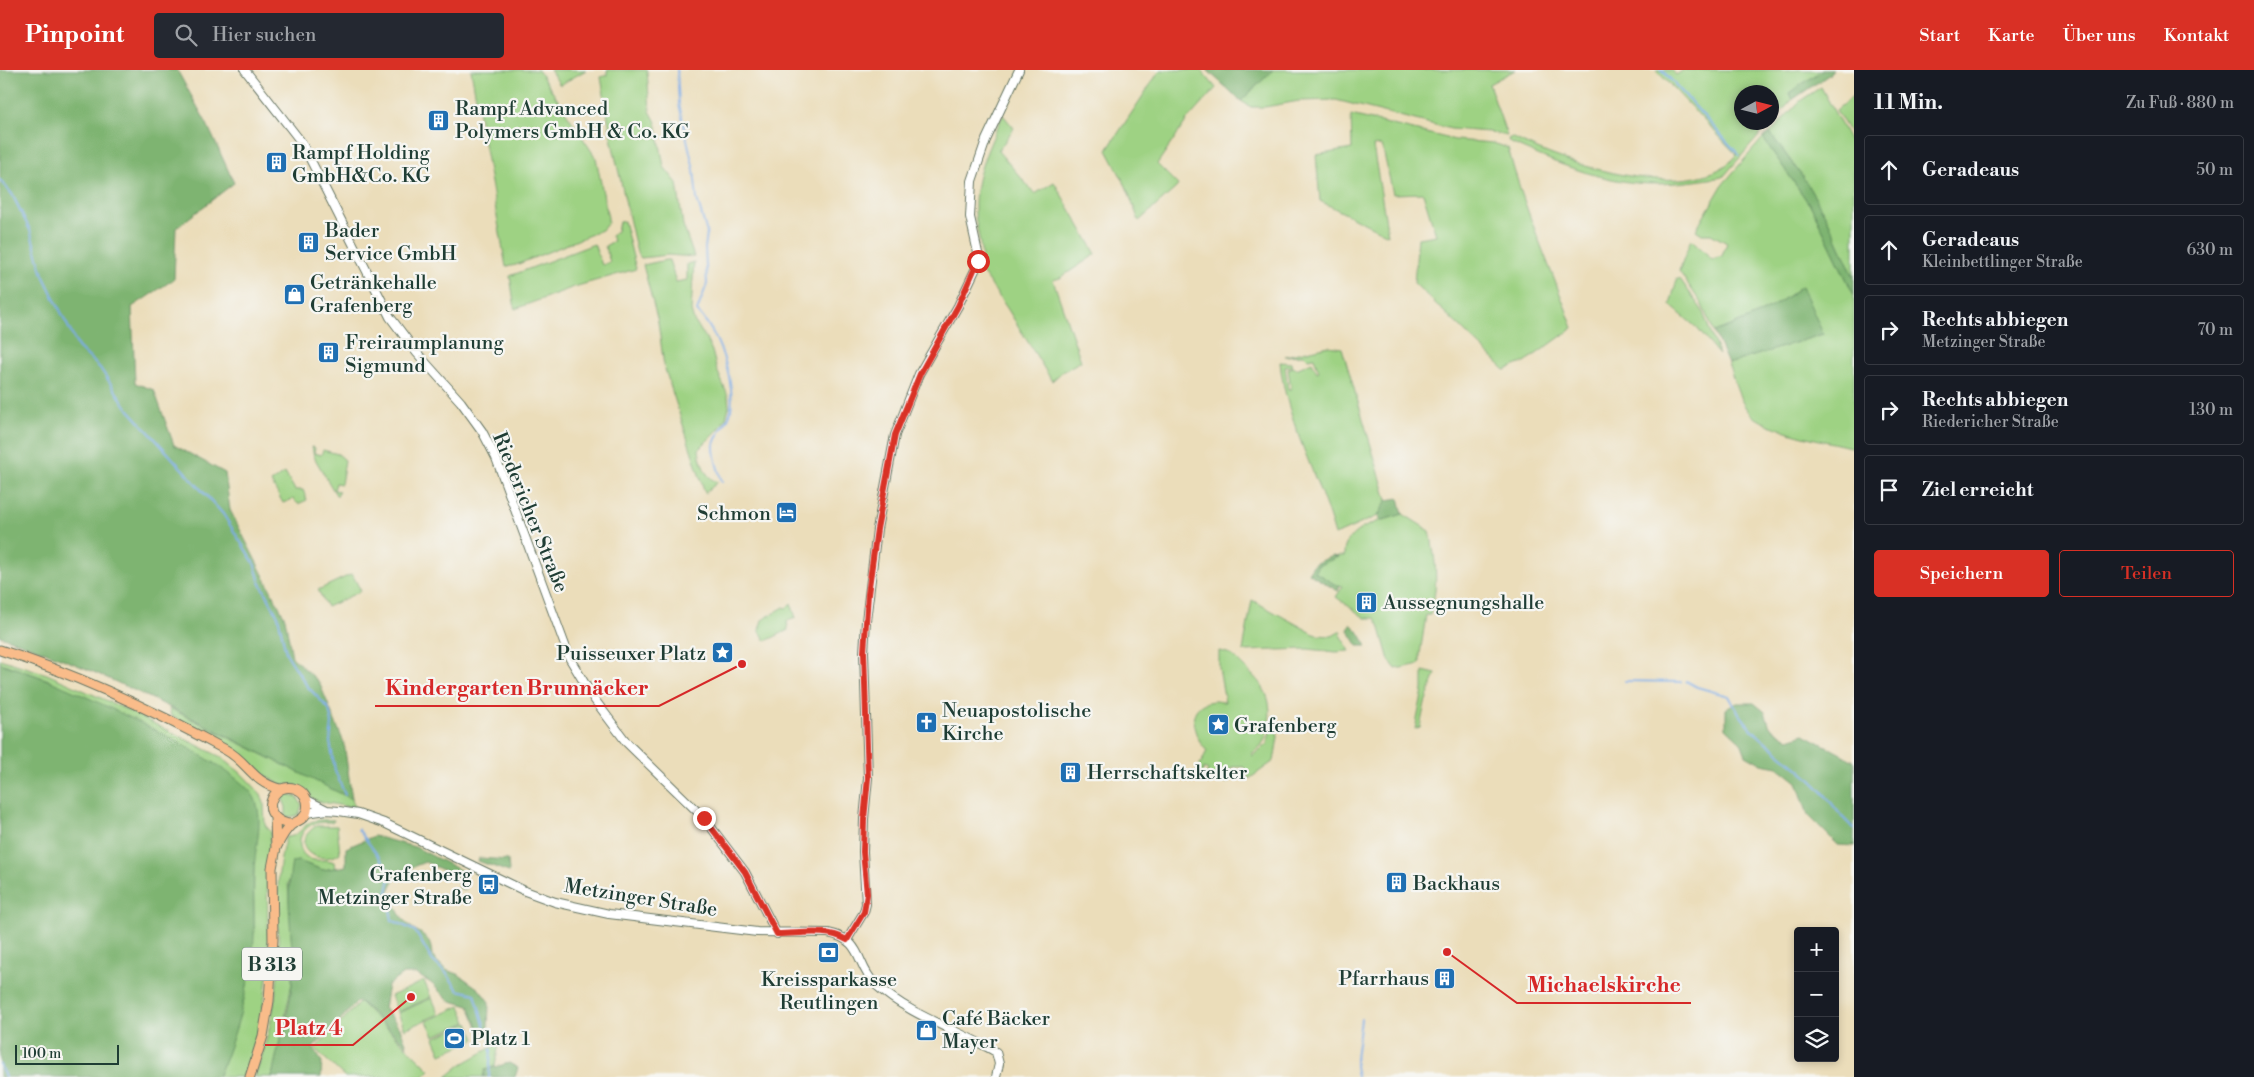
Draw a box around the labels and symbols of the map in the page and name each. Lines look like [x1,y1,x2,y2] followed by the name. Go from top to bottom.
[1734,85,1779,130] north arrow
[455,97,690,145] place label: Rampf Advanced Polymers GmbH & Co. KG
[427,108,451,132] building icon: Rampf Advanced Polymers GmbH & Co. KG
[292,141,431,189] place label: Rampf Holding GmbH&Co. KG
[264,151,288,175] building icon: Rampf Holding GmbH&Co. KG
[324,219,457,267] place label: Bader Service GmbH
[297,230,321,254] building icon: Bader Service GmbH
[967,250,990,273] route start
[310,271,437,319] place label: Getränkehalle Grafenberg
[282,282,306,306] shop icon: Getränkehalle Grafenberg
[345,331,504,379] place label: Freiraumplanung Sigmund
[317,341,341,365] building icon: Freiraumplanung Sigmund
[486,429,573,596] street label: Riedericher Straße
[775,501,799,525] hotel icon: Schmon
[697,502,771,527] place label: Schmon
[1355,590,1379,614] building icon: Aussegnungshalle
[1382,591,1544,616] place label: Aussegnungshalle
[710,641,734,665] place icon: Puisseuxer Platz
[556,642,706,667] place label: Puisseuxer Platz
[375,670,659,706] callout: Kindergarten Brunnäcker
[385,676,649,702] text: Kindergarten Brunnäcker
[942,699,1091,747] place label: Neuapostolische Kirche
[914,710,938,734] church icon: Neuapostolische Kirche
[1206,713,1230,737] place icon: Grafenberg
[1234,714,1337,739] place label: Grafenberg
[1059,760,1083,784] building icon: Herrschaftskelter
[1087,761,1248,786] place label: Herrschaftskelter
[693,807,716,830] route end
[317,863,473,911] place label: Grafenberg Metzinger Straße
[1385,871,1409,895] building icon: Backhaus
[1412,872,1500,897] place label: Backhaus
[476,873,500,897] bus stop icon: Grafenberg Metzinger Straße
[562,874,719,923] street label: Metzinger Straße
[817,941,841,965] bank icon: Kreissparkasse Reutlingen
[242,948,302,981] road number: B 313
[1433,966,1457,990] building icon: Pfarrhaus
[1338,967,1429,992] place label: Pfarrhaus
[1517,967,1691,1003] callout: Michaelskirche
[761,968,897,1016] place label: Kreissparkasse Reutlingen
[1527,973,1681,999] text: Michaelskirche
[942,1007,1051,1055] place label: Café Bäcker Mayer
[265,1009,353,1045] callout: Platz 4
[275,1016,343,1042] text: Platz 4
[914,1018,938,1042] shop icon: Café Bäcker Mayer
[443,1026,467,1050] sports icon: Platz 1
[471,1027,531,1052] place label: Platz 1
[15,1042,119,1065] scale bar

